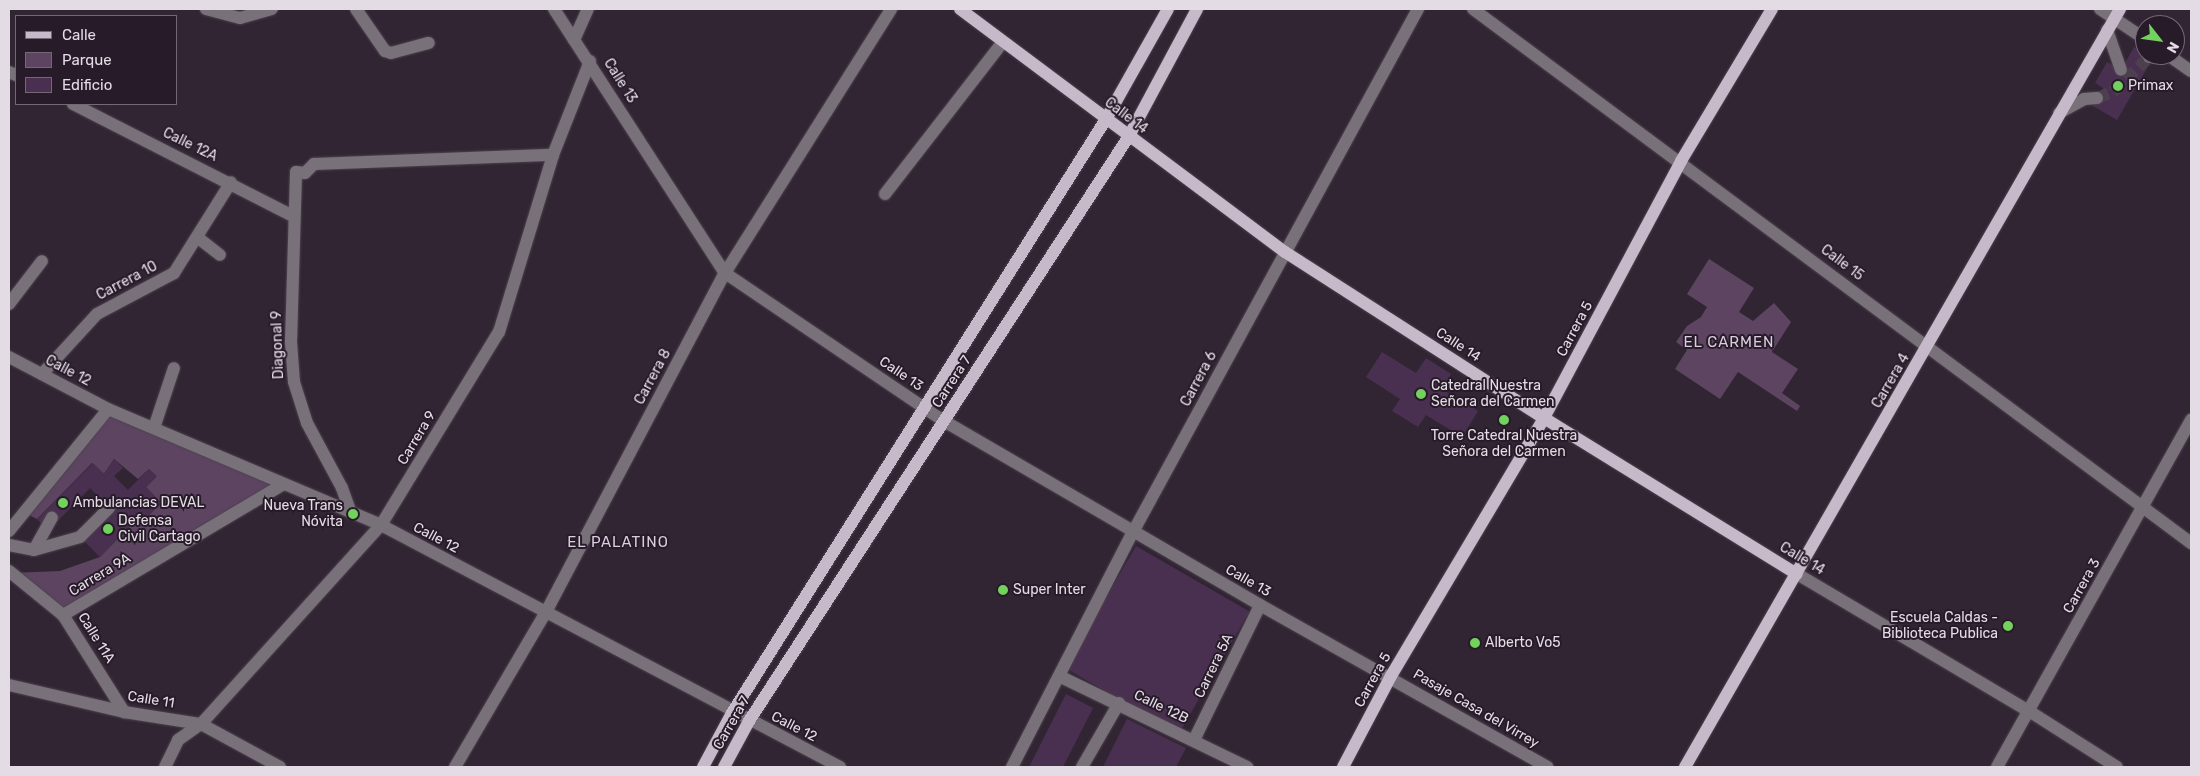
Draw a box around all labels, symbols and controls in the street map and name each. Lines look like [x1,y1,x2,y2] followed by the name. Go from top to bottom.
[15,15,178,105] legend
[2135,15,2185,65] north arrow
[62,26,96,44] text: Calle
[2163,39,2182,56] text: N
[62,51,112,69] text: Parque
[600,56,640,106] street label: Calle 13
[62,76,112,94] text: Edificio
[2128,78,2173,94] place label: Primax
[2112,80,2124,92] marker: Primax
[1101,94,1151,138] street label: Calle 14
[160,125,220,165] street label: Calle 12A
[1817,241,1867,285] street label: Calle 15
[94,258,160,304] street label: Carrera 10
[1553,299,1597,359] street label: Carrera 5
[268,310,288,380] street label: Diagonal 9
[1433,324,1483,366] street label: Calle 14
[1682,334,1776,352] district label: EL CARMEN
[631,346,675,408] street label: Carrera 8
[1177,348,1221,410] street label: Carrera 6
[1869,351,1913,411] street label: Carrera 4
[42,352,94,390] street label: Calle 12
[876,353,926,395] street label: Calle 13
[929,353,975,411] street label: Carrera 7
[1431,378,1555,411] place label: Catedral Nuestra Señora del Carmen
[1415,388,1427,400] marker: Catedral Nuestra Señora del Carmen
[394,408,440,468] street label: Carrera 9
[1498,414,1510,426] marker: Torre Catedral Nuestra Señora del Carmen
[1431,428,1577,461] place label: Torre Catedral Nuestra Señora del Carmen
[73,495,204,511] place label: Ambulancias DEVAL
[57,497,69,509] marker: Ambulancias DEVAL
[263,498,343,530] place label: Nueva Trans Nóvita
[347,508,359,520] marker: Nueva Trans Nóvita
[118,513,201,546] place label: Defensa Civil Cartago
[410,519,462,557] street label: Calle 12
[102,523,114,535] marker: Defensa Civil Cartago
[566,534,670,552] district label: EL PALATINO
[1776,539,1828,579] street label: Calle 14
[66,550,134,600] street label: Carrera 9A
[2060,556,2104,616] street label: Carrera 3
[1222,561,1274,601] street label: Calle 13
[1013,582,1086,598] place label: Super Inter
[997,584,1009,596] marker: Super Inter
[74,610,118,666] street label: Calle 11A
[1882,610,1998,642] place label: Escuela Caldas - Biblioteca Publica
[2002,620,2014,632] marker: Escuela Caldas - Biblioteca Publica
[1191,631,1237,701] street label: Carrera 5A
[1485,635,1561,651] place label: Alberto Vo5
[1469,637,1481,649] marker: Alberto Vo5
[1351,650,1395,710] street label: Carrera 5
[1410,666,1542,752] street label: Pasaje Casa del Virrey
[1131,687,1191,727] street label: Calle 12B
[126,688,176,712] street label: Calle 11
[710,693,754,753] street label: Carrera 7
[768,708,820,746] street label: Calle 12

